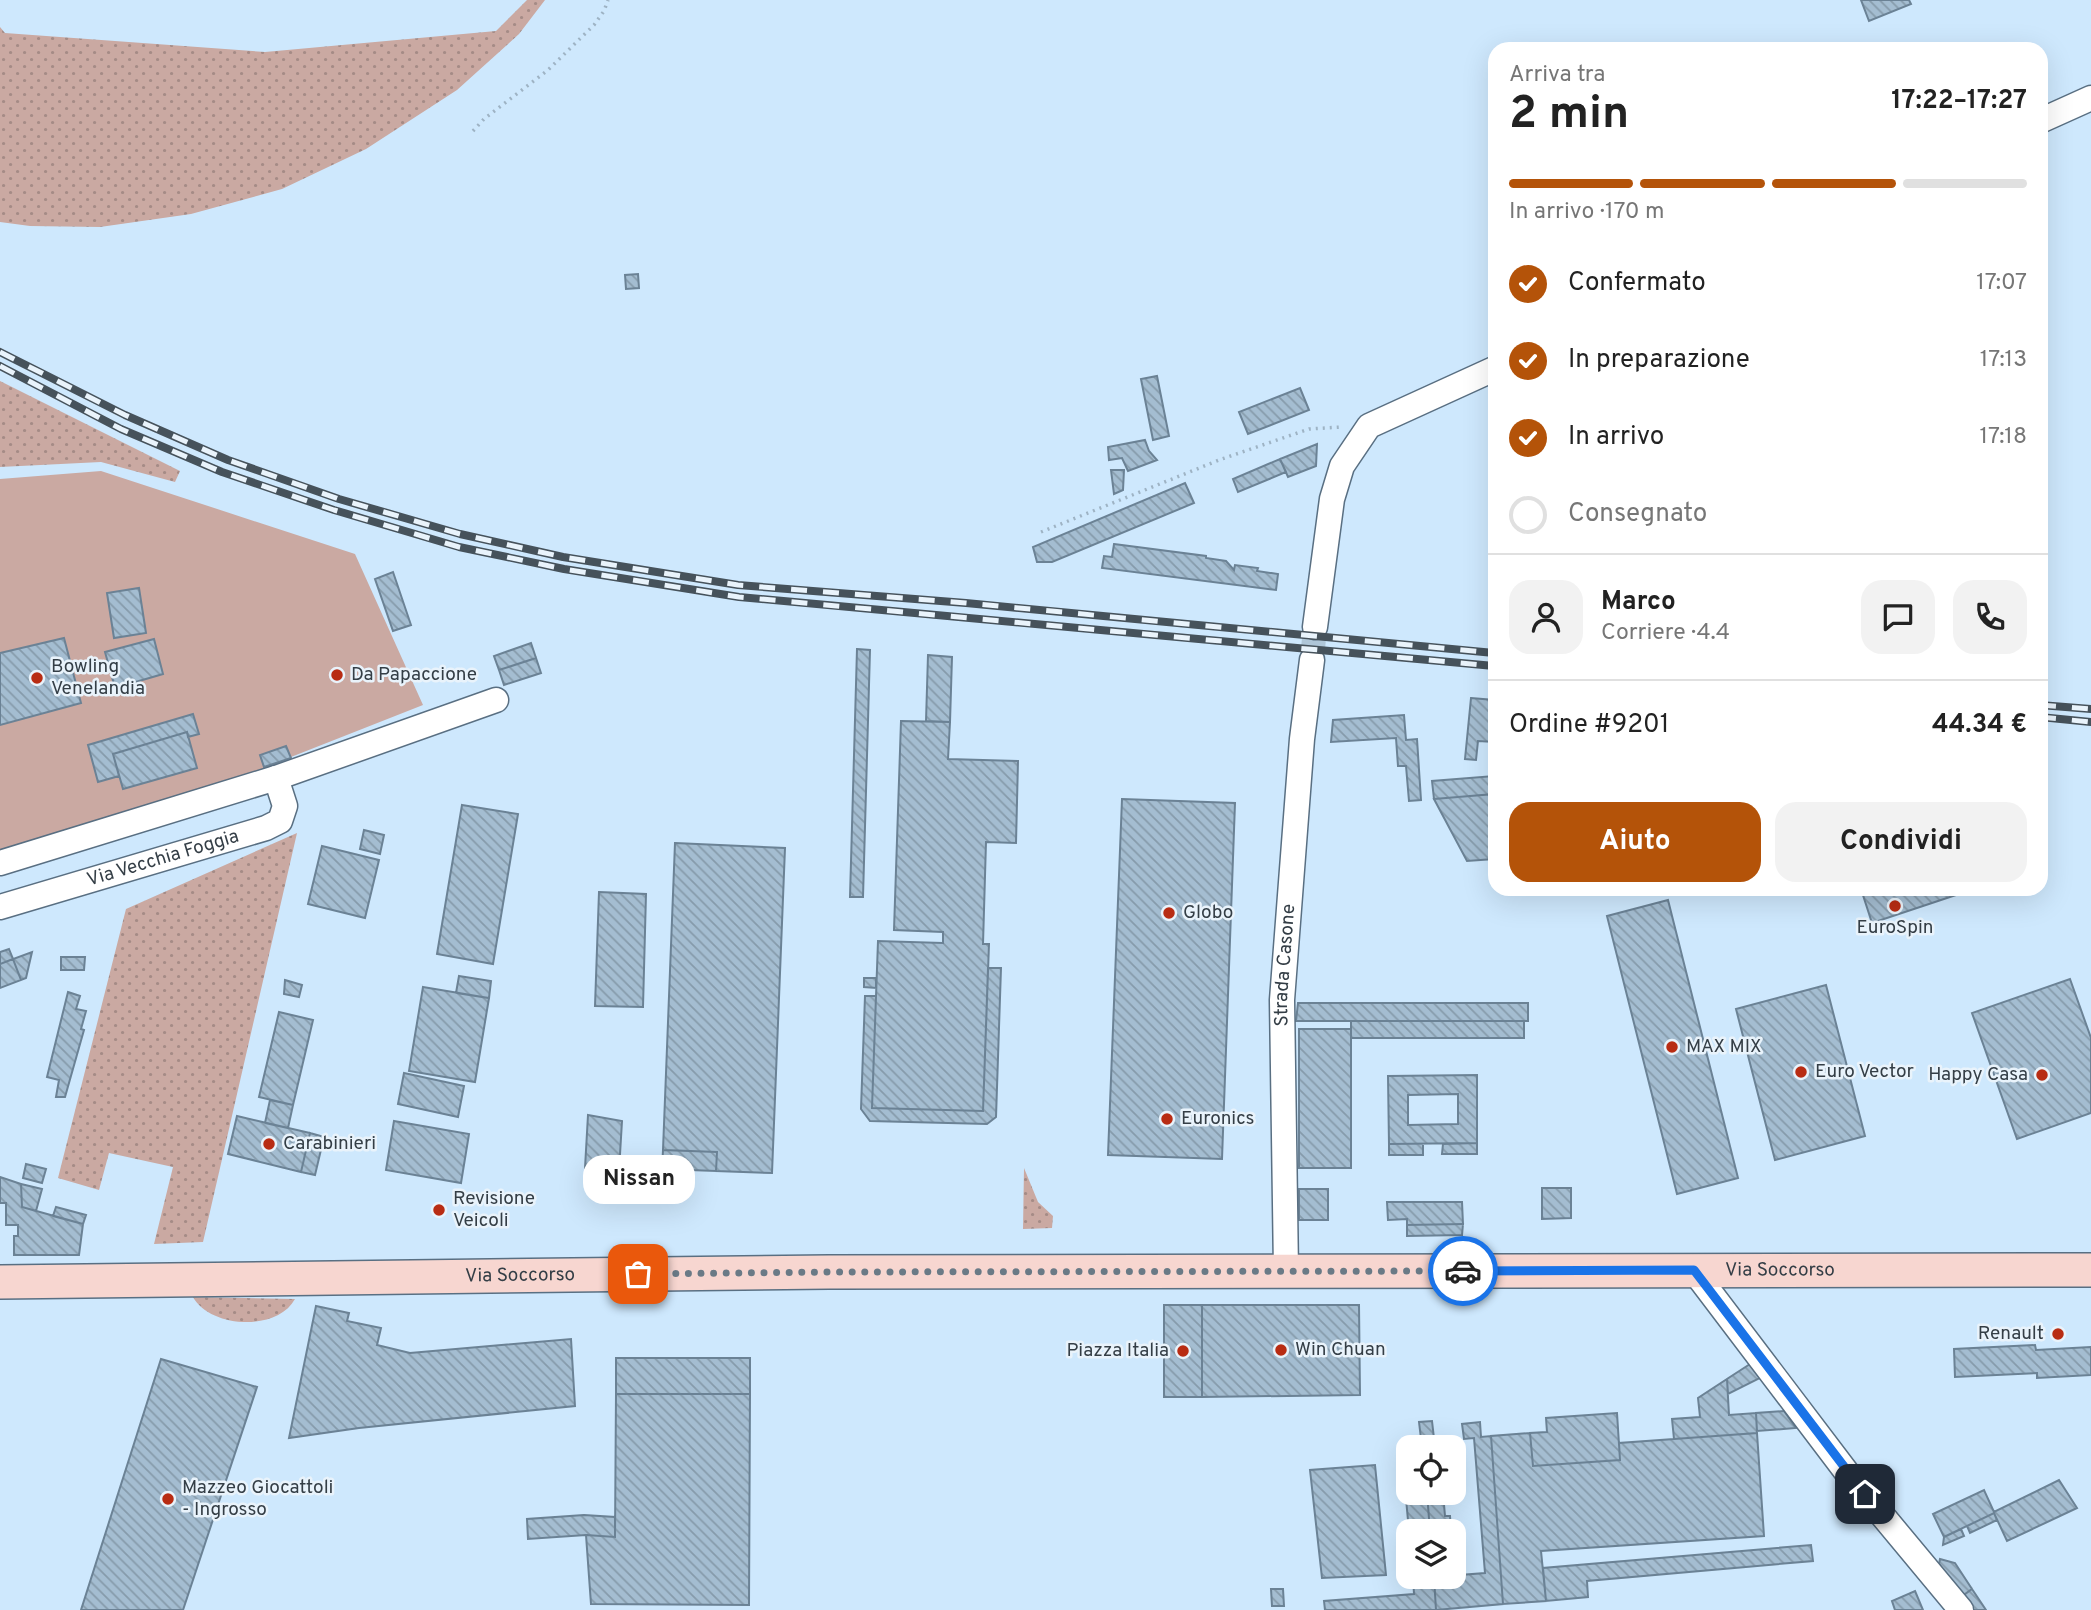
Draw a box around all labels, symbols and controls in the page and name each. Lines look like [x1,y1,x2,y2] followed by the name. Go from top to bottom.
[1509,61,1605,90] text: Arriva tra
[1891,85,2027,118] text: 17:22–17:27
[1509,86,1629,145] text: 2 min
[1509,198,1665,227] text: In arrivo · 170 m
[1509,265,1547,303] icon: check
[1568,267,1706,300] text: Confermato
[1976,269,2027,298] text: 17:07
[1509,342,1547,380] icon: check
[1568,344,1750,377] text: In preparazione
[1980,346,2027,375] text: 17:13
[1509,419,1547,457] icon: check
[1568,421,1664,454] text: In arrivo
[1980,423,2027,452] text: 17:18
[1568,498,1707,531] text: Consegnato
[1509,580,1583,654] button: person
[1861,580,1935,654] button: chat
[1953,580,2027,654] button: phone
[1601,586,1676,619] text: Marco
[1601,619,1730,648] text: Corriere · 4.4
[51,655,145,701] place label: Bowling Venelandia
[351,663,477,687] place label: Da Papaccione
[329,667,345,683] marker: Da Papaccione
[29,670,45,686] marker: Bowling Venelandia
[1509,709,1669,742] text: Ordine #9201
[1932,709,2027,742] text: 44.34 €
[1509,802,1761,882] button: Aiuto
[1775,802,2027,882] button: Condividi
[84,825,242,893] street label: Via Vecchia Foggia
[1887,898,1903,914] marker: EuroSpin
[1183,901,1233,925] place label: Globo
[1270,903,1301,1027] street label: Strada Casone
[1161,905,1177,921] marker: Globo
[1856,916,1934,940] place label: EuroSpin
[1686,1035,1761,1059] place label: MAX MIX
[1664,1039,1680,1055] marker: MAX MIX
[1815,1060,1914,1084] place label: Euro Vector
[1928,1063,2028,1087] place label: Happy Casa
[1793,1064,1809,1080] marker: Euro Vector
[2034,1067,2050,1083] marker: Happy Casa
[1181,1107,1254,1131] place label: Euronics
[1159,1111,1175,1127] marker: Euronics
[283,1132,376,1156] place label: Carabinieri
[261,1136,277,1152] marker: Carabinieri
[582,1155,694,1204] callout: Nissan
[603,1165,675,1194] text: Nissan
[453,1187,535,1233] place label: Revisione Veicoli
[431,1202,447,1218] marker: Revisione Veicoli
[1428,1236,1498,1306] courier
[608,1244,668,1304] pin
[1444,1252,1482,1290] icon: car
[619,1255,657,1293] icon: bag
[1725,1258,1835,1283] street label: Via Soccorso
[465,1263,575,1288] street label: Via Soccorso
[1978,1322,2044,1346] place label: Renault
[2050,1326,2066,1342] marker: Renault
[1295,1338,1386,1362] place label: Win Chuan
[1066,1339,1169,1363] place label: Piazza Italia
[1273,1342,1289,1358] marker: Win Chuan
[1175,1343,1191,1359] marker: Piazza Italia
[1396,1435,1466,1589] map controls
[1396,1435,1466,1505] button: locate
[1835,1464,1895,1524] pin
[1846,1475,1884,1513] icon: home
[182,1476,333,1522] place label: Mazzeo Giocattoli - Ingrosso
[160,1491,176,1507] marker: Mazzeo Giocattoli - Ingrosso
[1396,1519,1466,1589] button: layers

